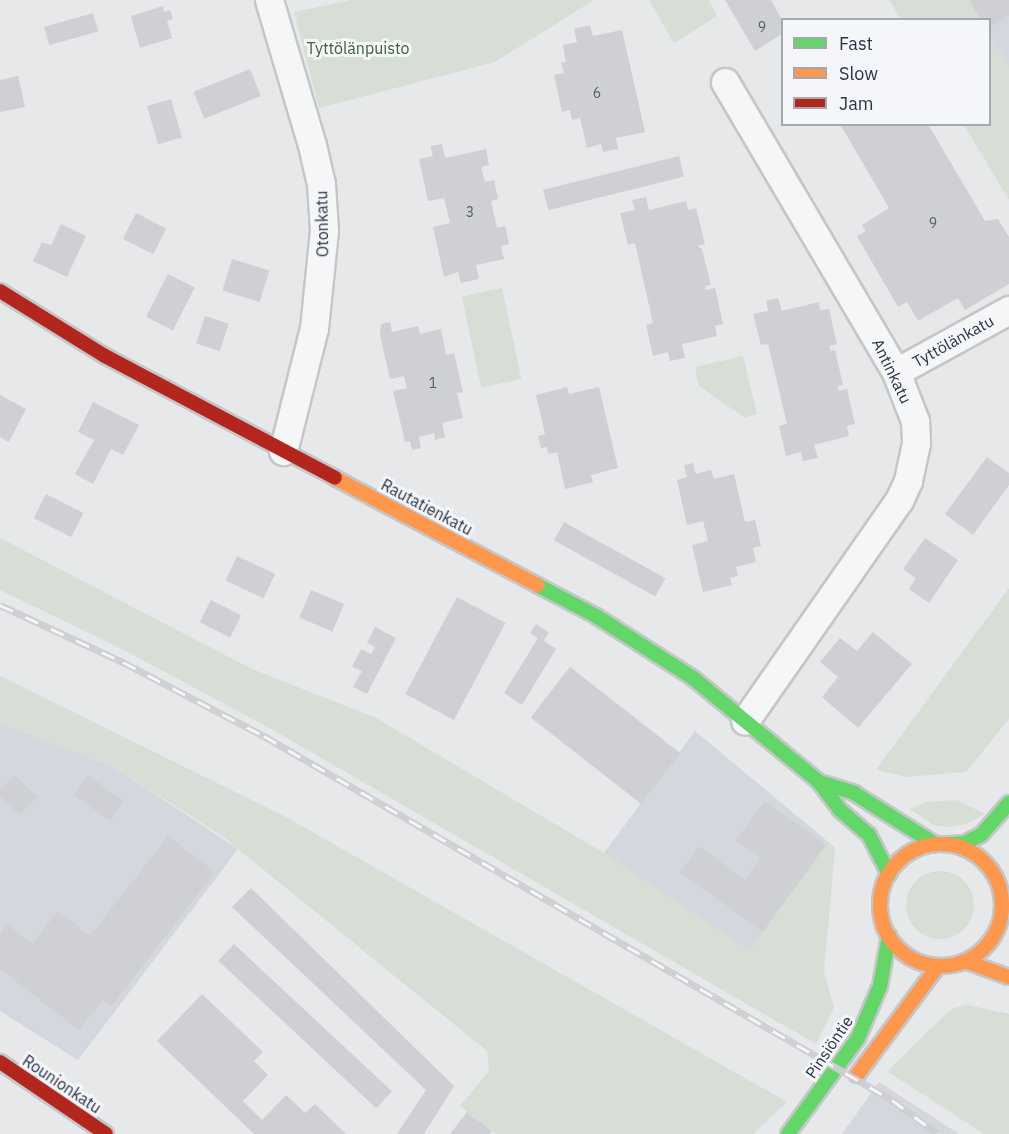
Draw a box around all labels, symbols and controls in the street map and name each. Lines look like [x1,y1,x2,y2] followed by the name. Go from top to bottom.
[781,18,991,126] legend
[758,19,766,35] house number: 9
[839,32,873,55] text: Fast
[306,38,410,58] park label: Tyttölänpuisto
[839,62,878,85] text: Slow
[593,85,601,101] house number: 6
[839,92,874,115] text: Jam
[312,191,332,257] street label: Otonkatu
[466,204,474,220] house number: 3
[929,215,937,231] house number: 9
[909,311,997,371] street label: Tyttölänkatu
[868,335,916,407] street label: Antinkatu
[429,375,437,391] house number: 1
[378,475,476,539] street label: Rautatienkatu
[801,1012,857,1082] street label: Pinsiöntie
[19,1051,105,1117] street label: Rounionkatu

